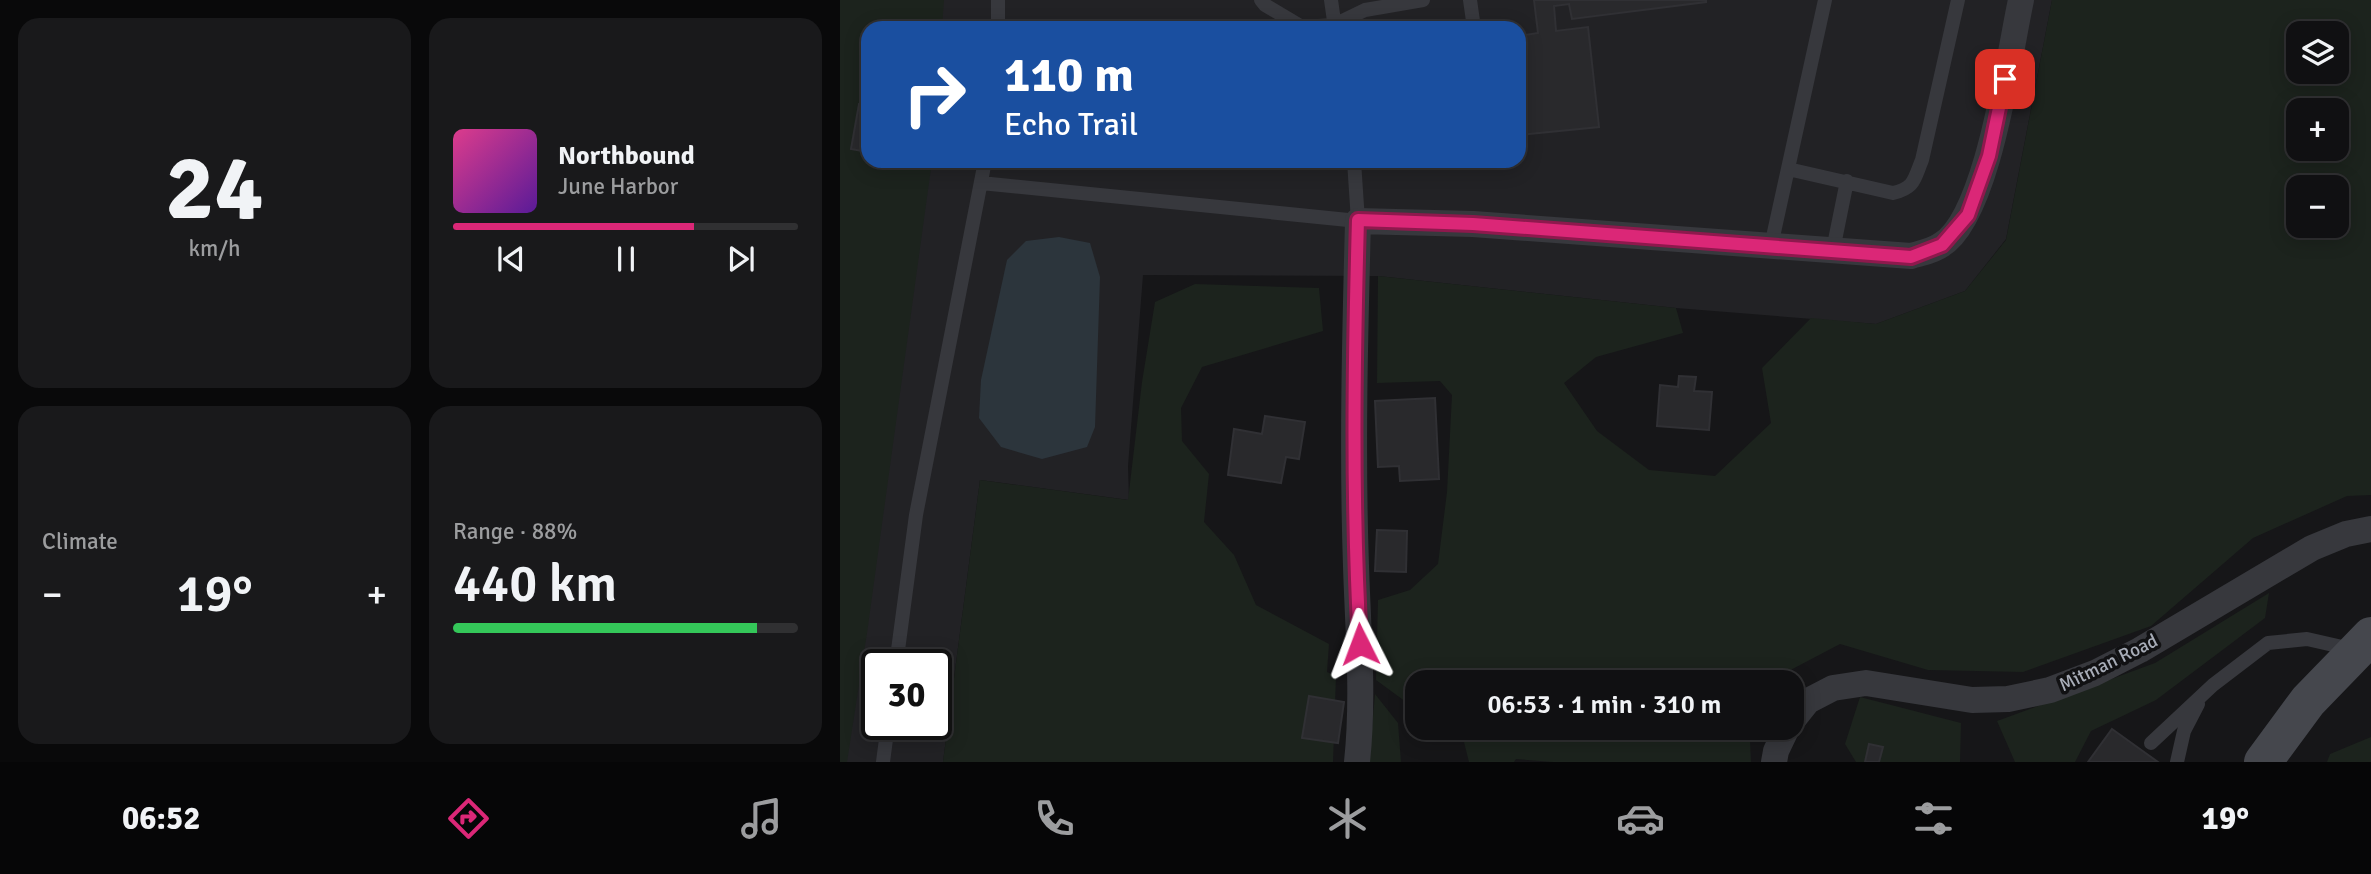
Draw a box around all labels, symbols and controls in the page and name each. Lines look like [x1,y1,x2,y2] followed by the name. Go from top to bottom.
[2286,21,2349,238] map controls
[2286,21,2349,84] button: layers
[1004,45,1134,105] text: 110 m
[889,49,980,140] icon: right
[1975,49,2035,109] pin
[1986,60,2024,98] icon: arrive
[2286,98,2349,161] button: +
[1004,105,1138,144] text: Echo Trail
[165,132,264,245] text: 24
[558,140,695,172] text: Northbound
[558,172,678,201] text: June Harbor
[2286,175,2349,238] button: −
[188,234,241,263] text: km/h
[492,240,530,278] icon: previous
[607,240,645,278] icon: pause
[722,240,760,278] icon: next
[453,517,577,546] text: Range · 88%
[42,527,118,556] text: Climate
[453,552,617,616] text: 440 km
[176,562,253,626] text: 19°
[42,571,63,618] text: −
[366,571,387,618] text: +
[1323,607,1397,681] position arrow
[2055,629,2162,697] street label: Mitman Road
[861,649,952,740] speed limit sign: 30
[1488,689,1721,721] text: 06:53 · 1 min · 310 m
[444,794,493,843] icon: directions
[737,794,786,843] icon: music
[1030,794,1079,843] icon: phone
[1323,794,1372,843] icon: climate
[1616,794,1665,843] icon: car
[1909,794,1958,843] icon: filters
[122,799,200,838] text: 06:52
[2202,799,2249,838] text: 19°

